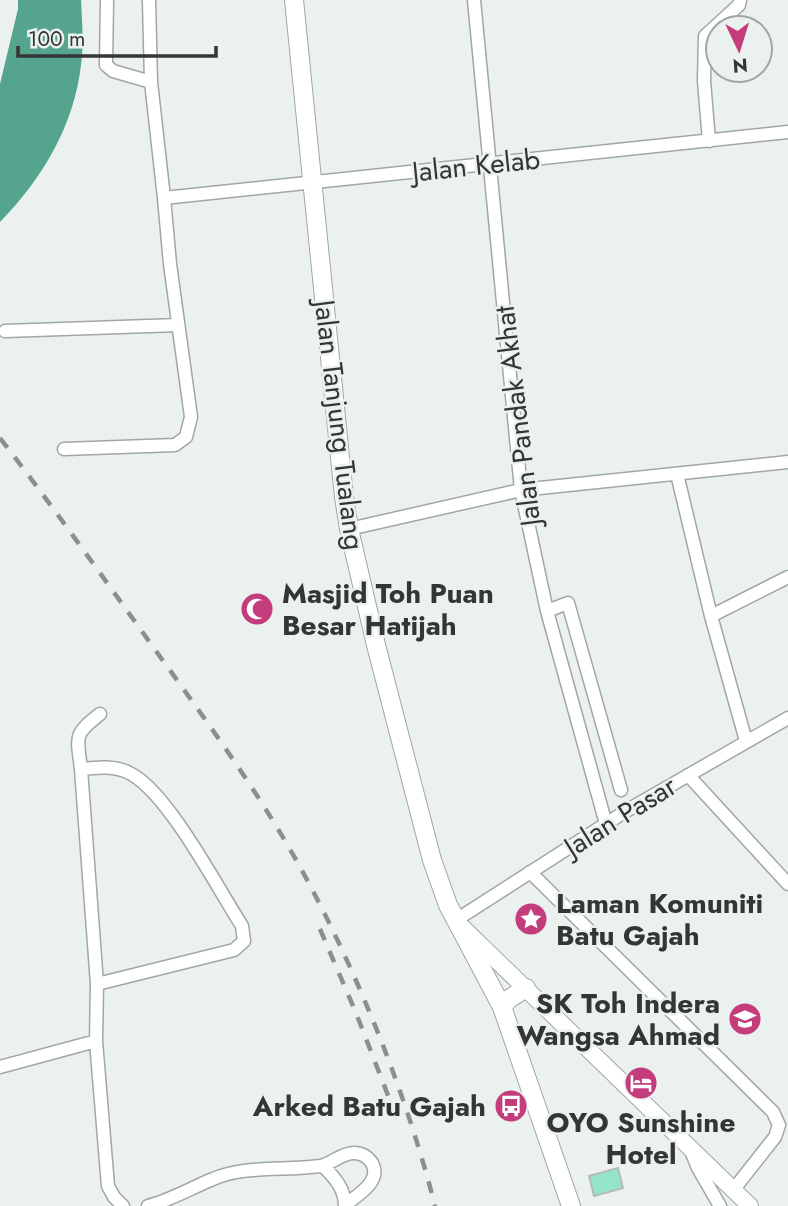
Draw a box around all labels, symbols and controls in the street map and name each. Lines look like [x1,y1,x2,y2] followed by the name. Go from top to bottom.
[18,14,215,58] scale bar
[704,14,774,84] north arrow
[28,24,85,54] text: 100 m
[732,51,749,79] text: N
[406,138,542,193] street label: Jalan Kelab
[303,294,375,553] street label: Jalan Tanjung Tualang
[484,303,552,532] street label: Jalan Pandak Akhat
[282,573,494,646] place label: Masjid Toh Puan Besar Hatijah
[238,590,276,628] mosque icon: Masjid Toh Puan Besar Hatijah
[553,766,685,869] street label: Jalan Pasar
[556,883,763,956] place label: Laman Komuniti Batu Gajah
[512,900,550,938] place icon: Laman Komuniti Batu Gajah
[517,983,720,1056] place label: SK Toh Indera Wangsa Ahmad
[726,1000,764,1038] school or university icon: SK Toh Indera Wangsa Ahmad
[622,1064,660,1102] hotel icon: OYO Sunshine Hotel
[252,1086,486,1127] place label: Arked Batu Gajah
[492,1087,530,1125] bus stop icon: Arked Batu Gajah
[547,1102,735,1175] place label: OYO Sunshine Hotel

